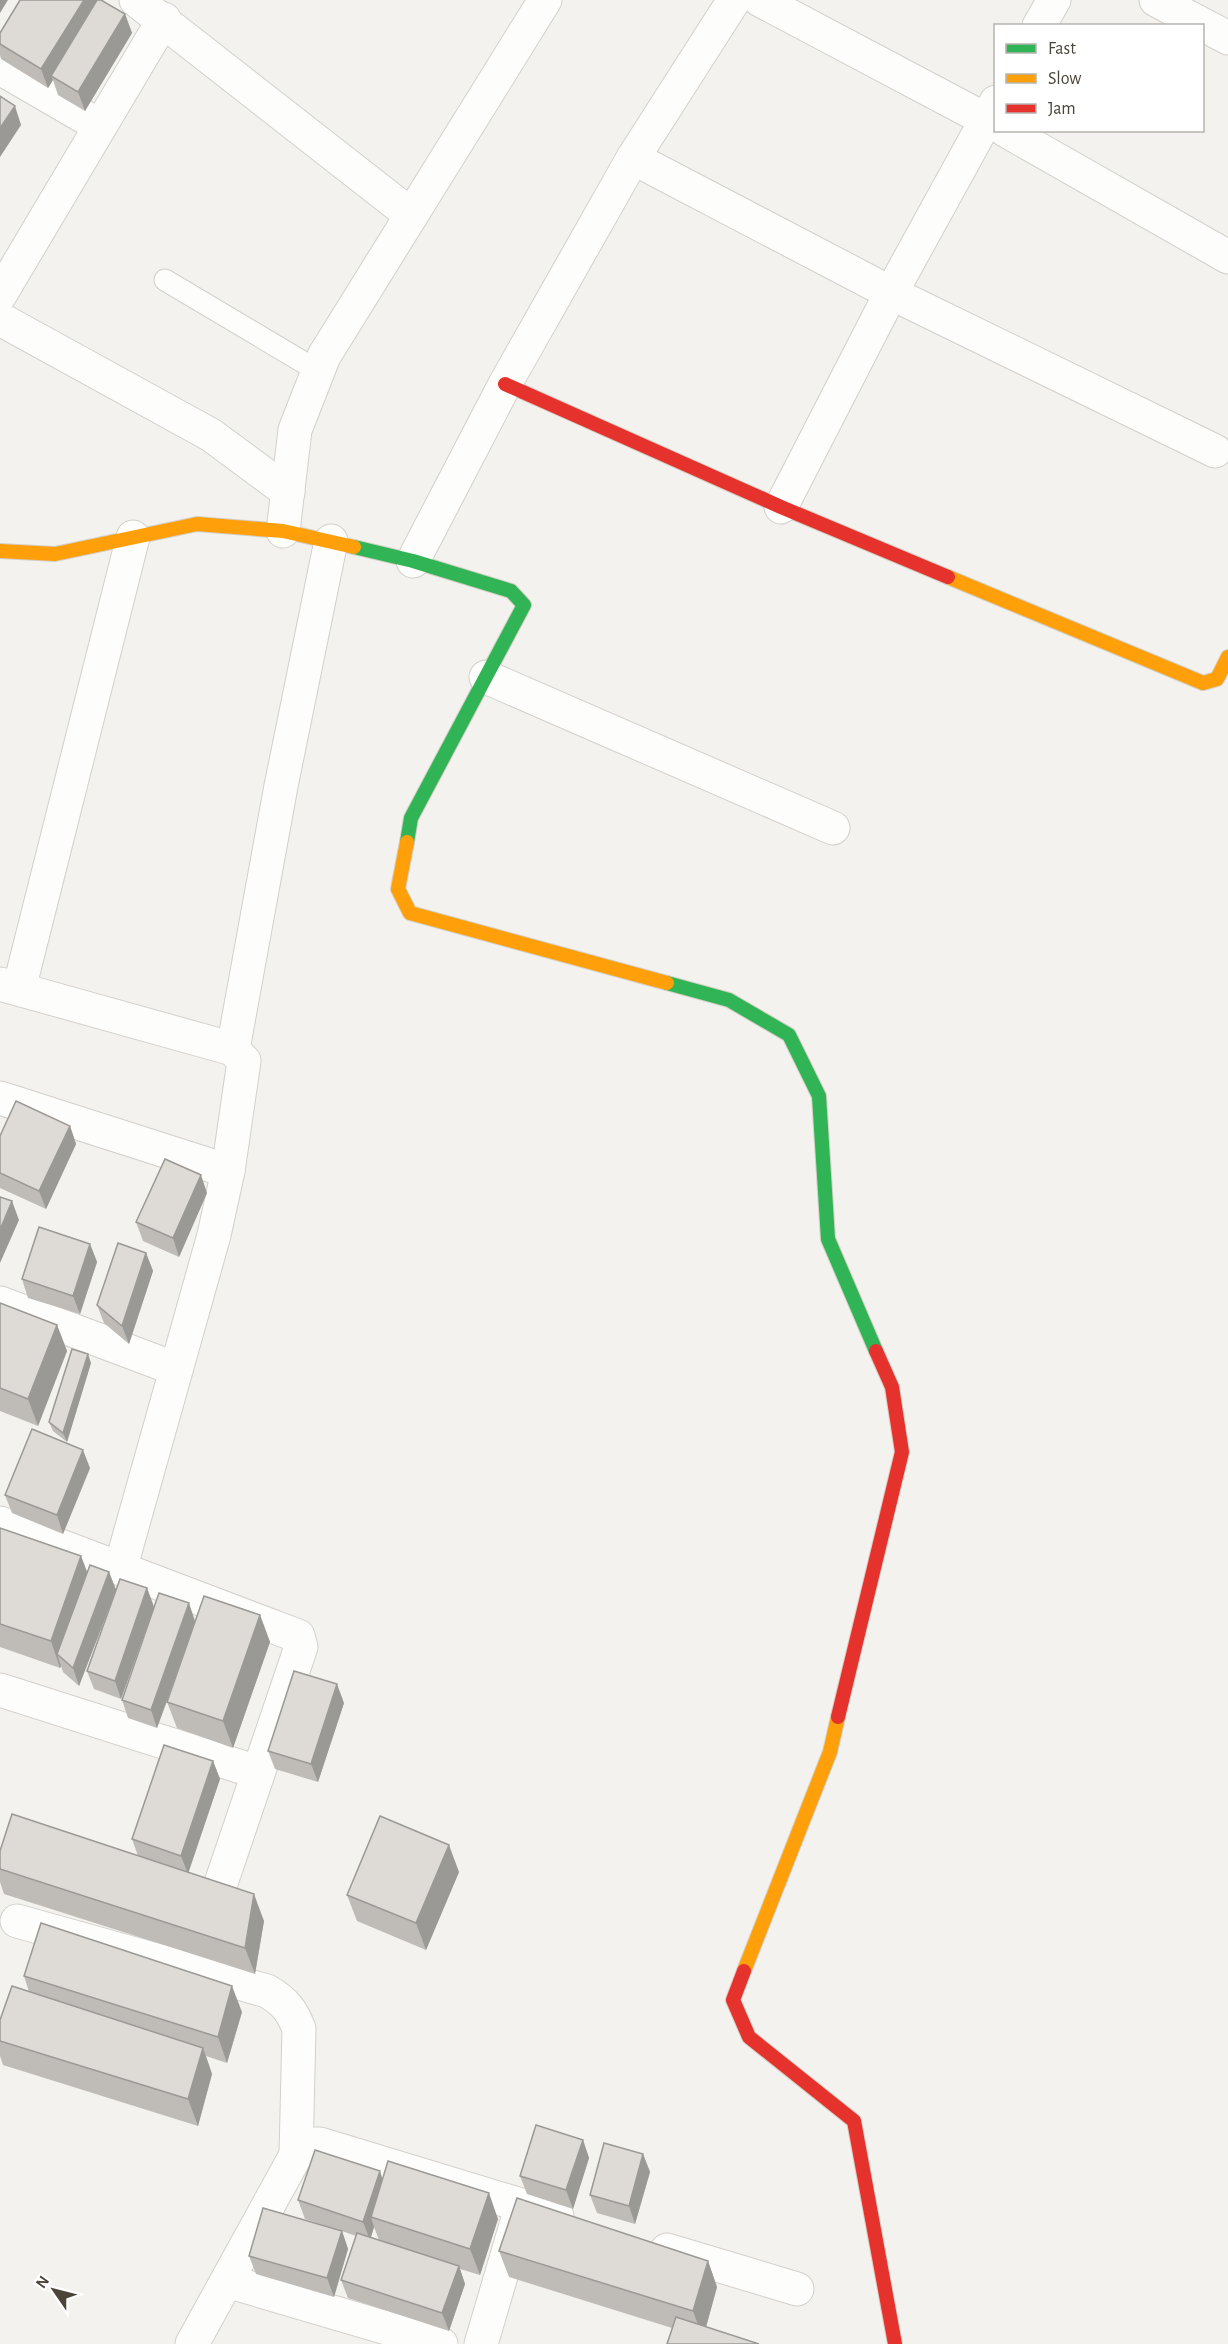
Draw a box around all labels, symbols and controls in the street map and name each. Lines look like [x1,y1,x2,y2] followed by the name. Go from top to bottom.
[994,24,1204,132] legend
[1048,40,1076,58] text: Fast
[1048,70,1081,88] text: Slow
[1048,100,1076,118] text: Jam
[24,2260,84,2320] north arrow
[33,2273,52,2291] text: N

